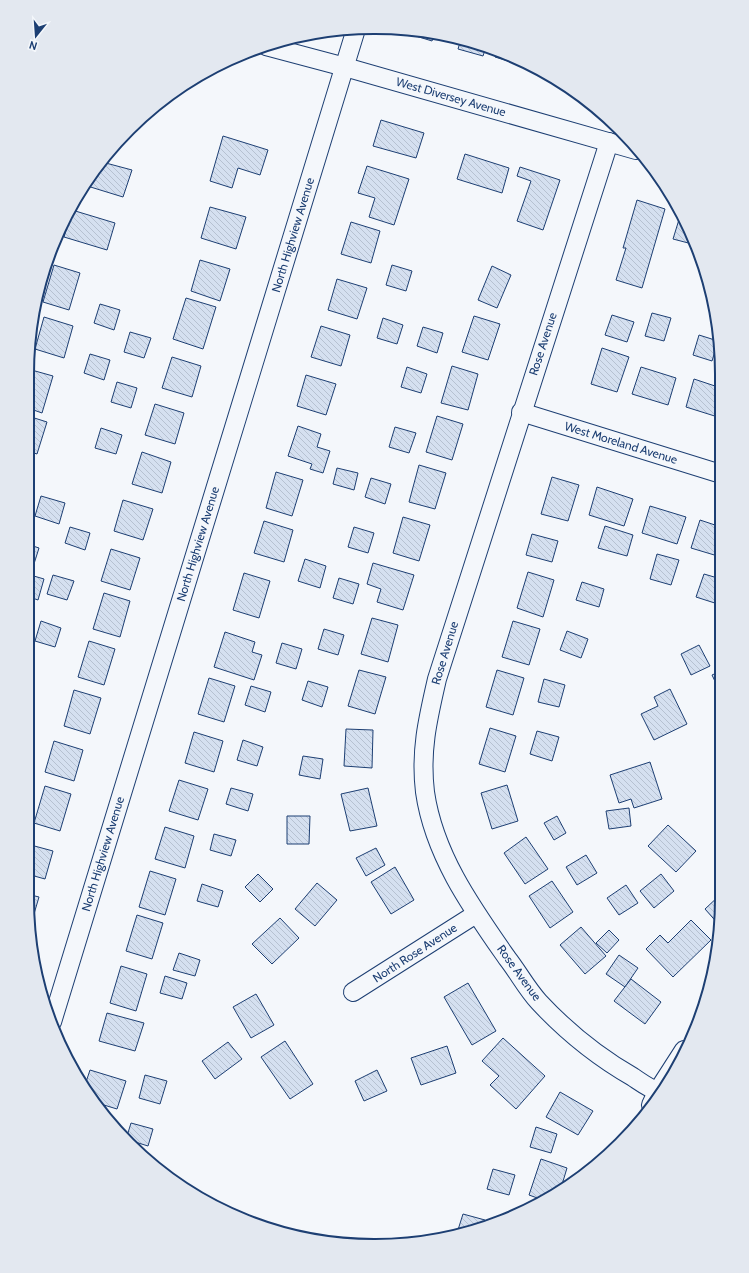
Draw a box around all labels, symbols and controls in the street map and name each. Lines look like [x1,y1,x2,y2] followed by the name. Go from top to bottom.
[16,16,56,56] north arrow
[27,38,39,53] text: N
[395,74,508,119] street label: West Diversey Avenue
[268,176,317,294] street label: North Highview Avenue
[525,310,560,377] street label: Rose Avenue
[563,418,679,467] street label: West Moreland Avenue
[173,485,222,603] street label: North Highview Avenue
[428,619,461,686] street label: Rose Avenue
[78,795,127,913] street label: North Highview Avenue
[370,920,460,985] street label: North Rose Avenue
[494,942,545,1004] street label: Rose Avenue

